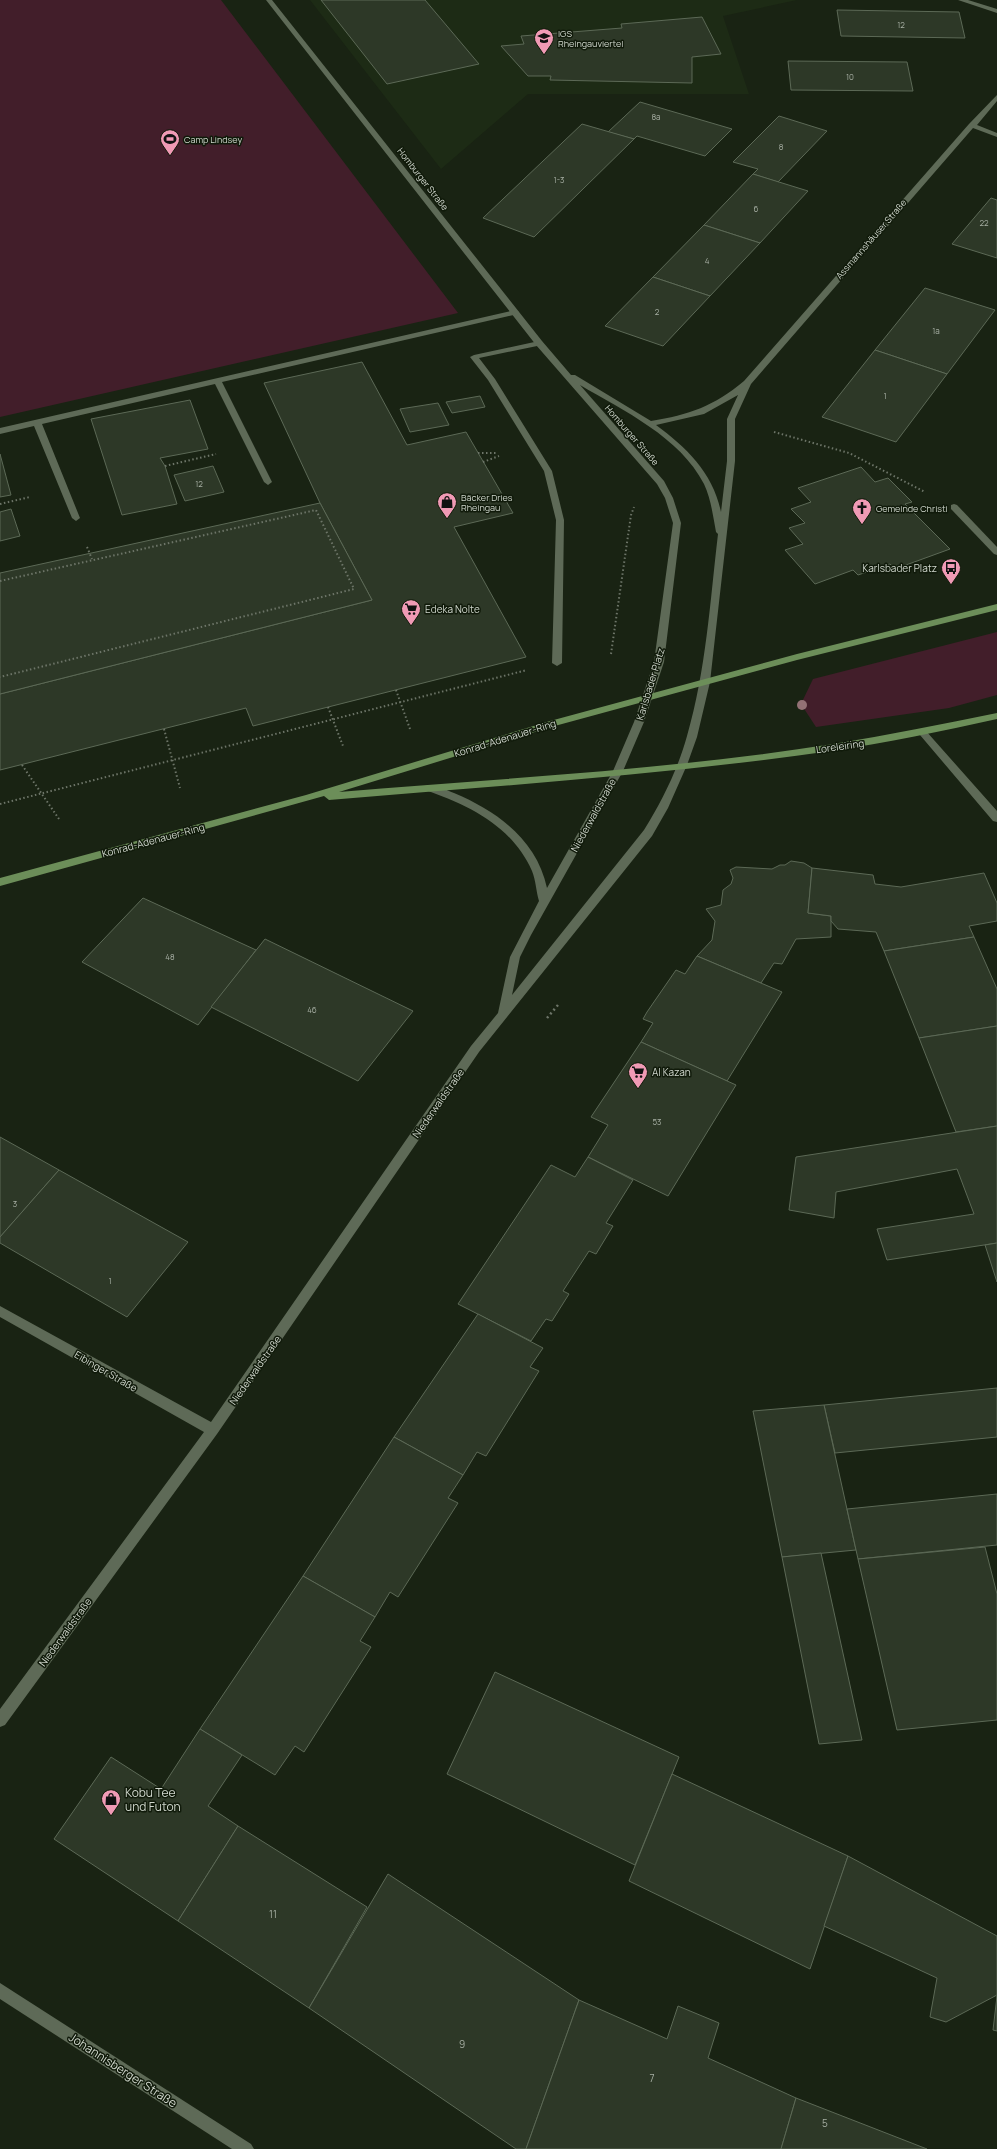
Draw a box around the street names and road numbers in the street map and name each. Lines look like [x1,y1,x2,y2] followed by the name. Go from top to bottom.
[394,145,452,213] street label: Homburger Straße
[833,196,909,282] street label: Assmannshäuser Straße
[602,402,662,468] street label: Homburger Straße
[632,646,668,722] street label: Karlsbader Platz
[452,716,558,760] street label: Konrad-Adenauer-Ring
[815,736,865,756] street label: Loreleiring
[567,776,619,854] street label: Niederwaldstraße
[100,820,206,860] street label: Konrad-Adenauer-Ring
[409,1065,467,1140] street label: Niederwaldstraße
[226,1332,284,1407] street label: Niederwaldstraße
[72,1347,140,1395] street label: Eibinger Straße
[35,1595,95,1669] street label: Niederwaldstraße
[66,2029,180,2111] street label: Johannisberger Straße

